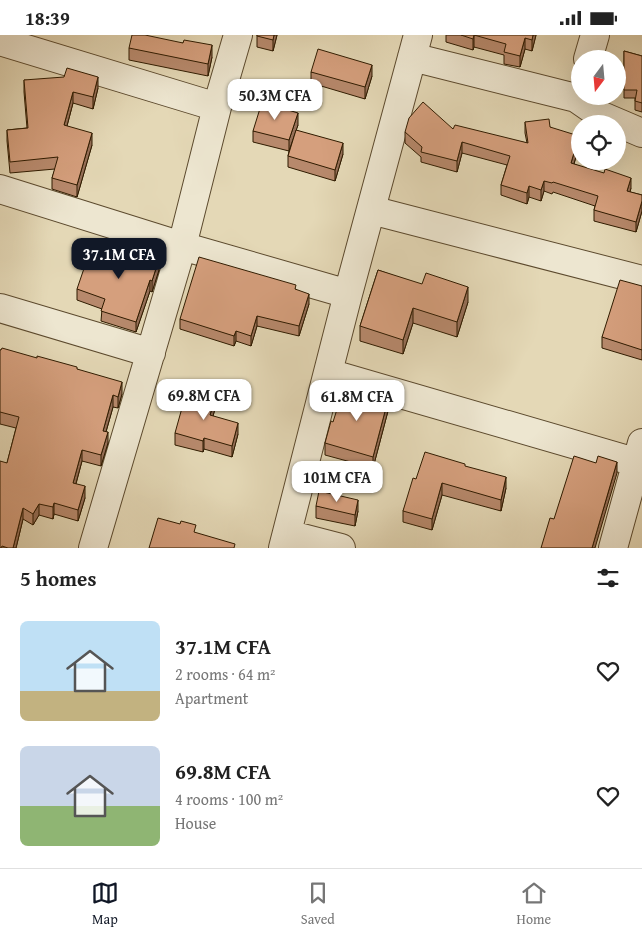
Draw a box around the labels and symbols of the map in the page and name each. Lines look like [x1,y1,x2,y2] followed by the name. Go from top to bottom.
[571,50,626,105] north arrow
[218,79,332,121] pin: 50.3M CFA
[62,237,176,280] pin: 37.1M CFA
[147,379,261,421] pin: 69.8M CFA
[300,379,414,422] pin: 61.8M CFA
[285,461,389,503] pin: 101M CFA

